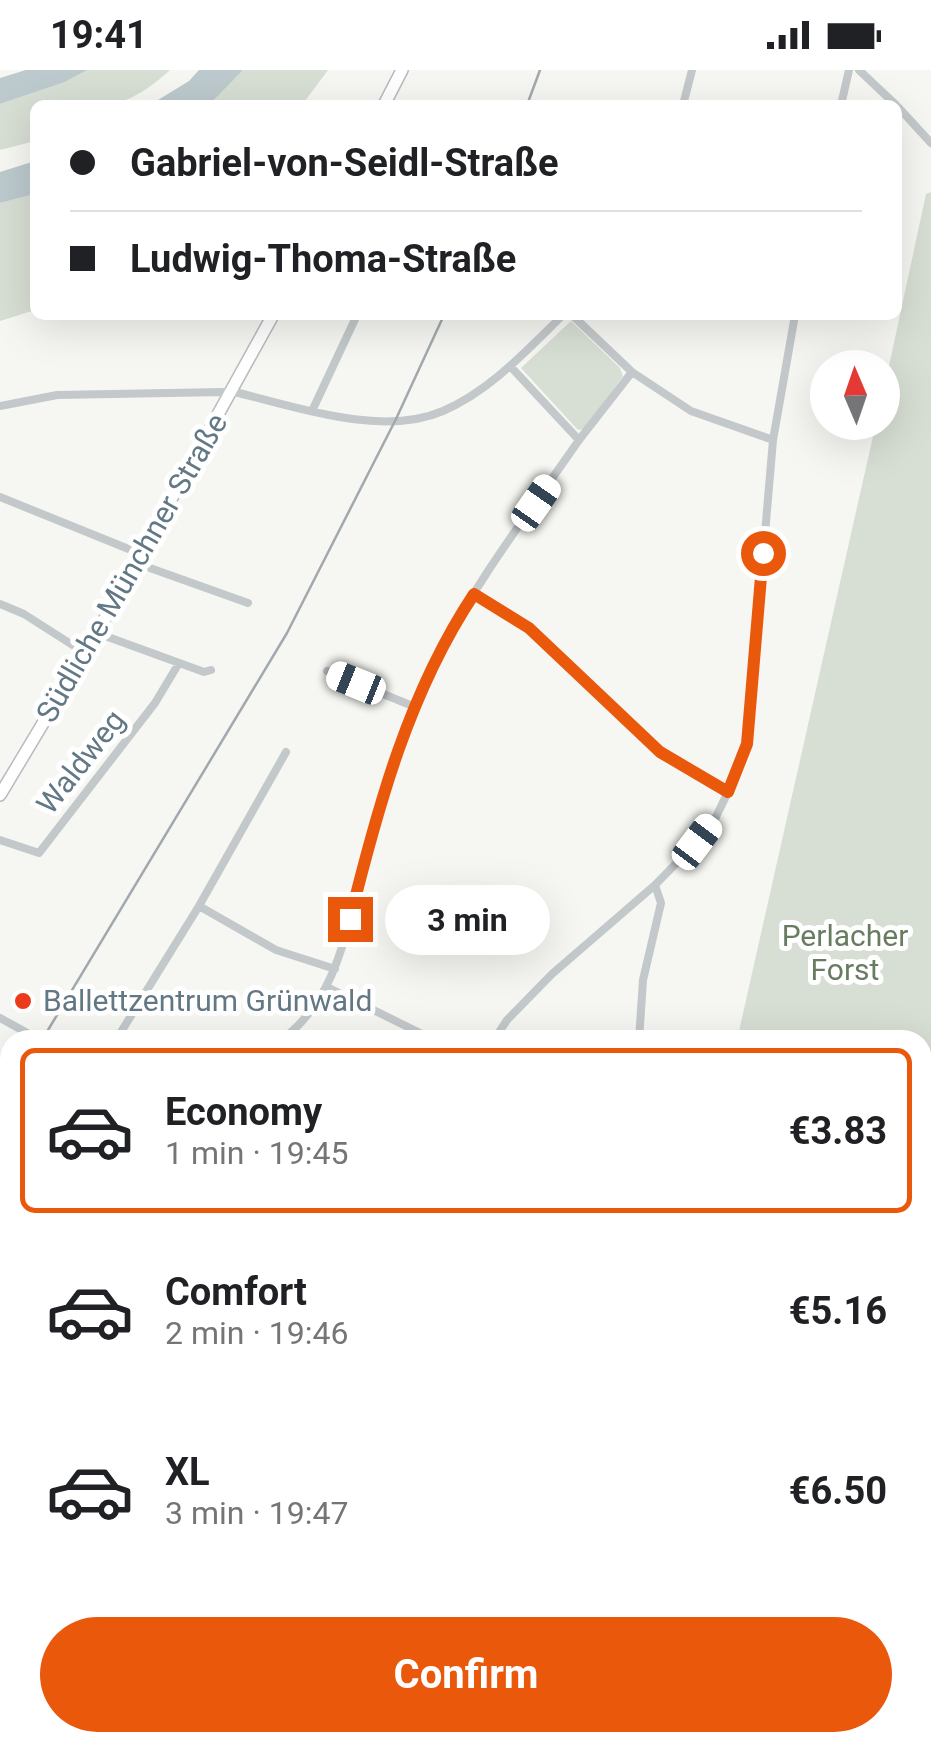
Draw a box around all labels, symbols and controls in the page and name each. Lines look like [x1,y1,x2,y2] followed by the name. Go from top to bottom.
[50,13,148,57] text: 19:41
[130,141,559,185] text: Gabriel-von-Seidl-Straße
[130,237,516,281] text: Ludwig-Thoma-Straße
[810,350,900,440] north arrow
[810,350,900,440] map controls
[29,407,234,728] street label: Südliche Münchner Straße
[507,470,565,536] car
[741,531,786,576] route start
[323,658,389,708] car
[29,703,132,821] street label: Waldweg
[667,809,727,875] car
[385,884,550,954] callout: 3 min
[328,897,373,942] route end
[427,901,508,939] text: 3 min
[782,918,908,987] park label: Perlacher Forst
[43,983,372,1018] place label: Ballettzentrum Grünwald
[12,990,34,1012] marker: Ballettzentrum Grünwald
[45,1086,135,1176] icon: car
[165,1090,322,1134] text: Economy
[789,1109,887,1153] text: €3.83
[165,1134,348,1172] text: 1 min · 19:45
[45,1266,135,1356] icon: car
[165,1270,307,1314] text: Comfort
[789,1289,887,1333] text: €5.16
[165,1314,348,1352] text: 2 min · 19:46
[45,1446,135,1536] icon: car
[165,1450,210,1494] text: XL
[789,1469,887,1513] text: €6.50
[165,1494,348,1532] text: 3 min · 19:47
[40,1617,892,1732] button: Confirm

